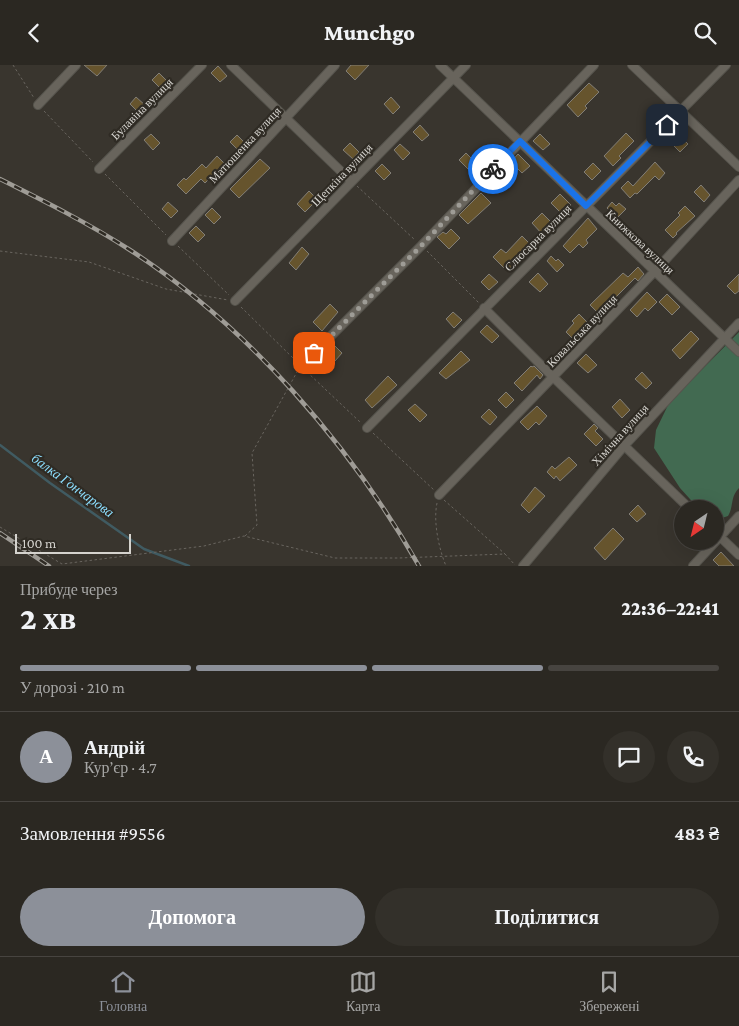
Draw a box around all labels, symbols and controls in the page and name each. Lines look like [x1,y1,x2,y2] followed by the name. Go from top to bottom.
[20,19,48,47] icon: back
[691,19,719,47] icon: search
[324,20,415,45] text: Munchgo
[108,75,176,143] street label: Булавіна вулиця
[206,104,284,186] street label: Матюшенка вулиця
[646,104,688,146] pin
[653,111,681,139] icon: home
[308,140,376,209] street label: Щепкіна вулиця
[468,144,518,194] courier
[479,155,507,183] icon: bike
[502,201,575,274] street label: Слюсарна вулиця
[603,207,677,278] street label: Книжкова вулиця
[544,292,620,370] street label: Ковальська вулиця
[293,332,335,374] pin
[300,339,328,367] icon: bag
[589,401,652,469] street label: Хімічна вулиця
[29,450,117,520] water label: балка Гончарова
[674,500,724,550] north arrow
[674,500,724,550] map controls
[15,531,131,554] scale bar
[22,535,56,551] text: 100 m
[20,581,118,598] text: Прибуде через
[621,598,719,619] text: 22:36–22:41
[20,600,76,636] text: 2 хв
[20,679,125,696] text: У дорозі · 210 m
[603,731,655,783] button: chat
[667,731,719,783] button: phone
[84,737,145,758] text: Андрій
[39,746,53,767] text: А
[84,759,157,776] text: Кур’єр · 4.7
[20,823,165,844] text: Замовлення #9556
[674,823,719,844] text: 483 ₴
[20,888,365,946] button: Допомога
[375,888,719,946] button: Поділитися
[99,968,147,1015] tab: Головна
[346,968,381,1015] tab: Карта
[579,968,640,1015] tab: Збережені

